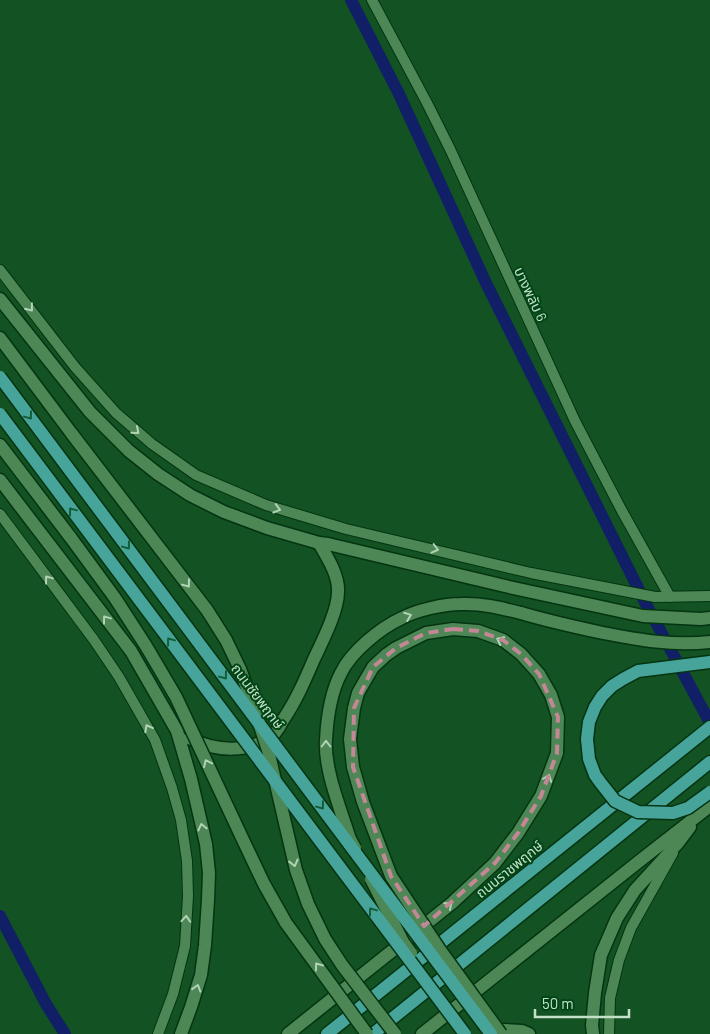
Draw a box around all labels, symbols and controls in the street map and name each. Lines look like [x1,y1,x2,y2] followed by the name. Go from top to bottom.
[511,264,551,324] street label: บางพลับ 6
[24,302,33,312] one-way arrow
[23,410,32,420] one-way arrow
[131,425,140,434] one-way arrow
[273,503,281,513] one-way arrow
[70,508,78,517] one-way arrow
[121,540,129,549] one-way arrow
[430,543,439,554] one-way arrow
[46,576,54,585] one-way arrow
[181,578,190,588] one-way arrow
[403,612,412,622] one-way arrow
[103,615,112,625] one-way arrow
[497,636,506,646] one-way arrow
[167,637,176,647] one-way arrow
[228,660,288,732] street label: ถนนชัยพฤกษ์
[218,670,227,680] one-way arrow
[145,724,155,733] one-way arrow
[321,739,331,747] one-way arrow
[202,759,213,768] one-way arrow
[541,774,552,783] one-way arrow
[315,800,324,810] one-way arrow
[197,823,208,832] one-way arrow
[472,837,546,901] street label: ถนนราชพฤกษ์
[289,859,299,867] one-way arrow
[443,902,452,911] one-way arrow
[369,907,378,917] one-way arrow
[181,915,192,923] one-way arrow
[315,962,324,972] one-way arrow
[191,985,201,993] one-way arrow
[535,986,629,1018] scale bar
[542,994,574,1012] text: 50 m

